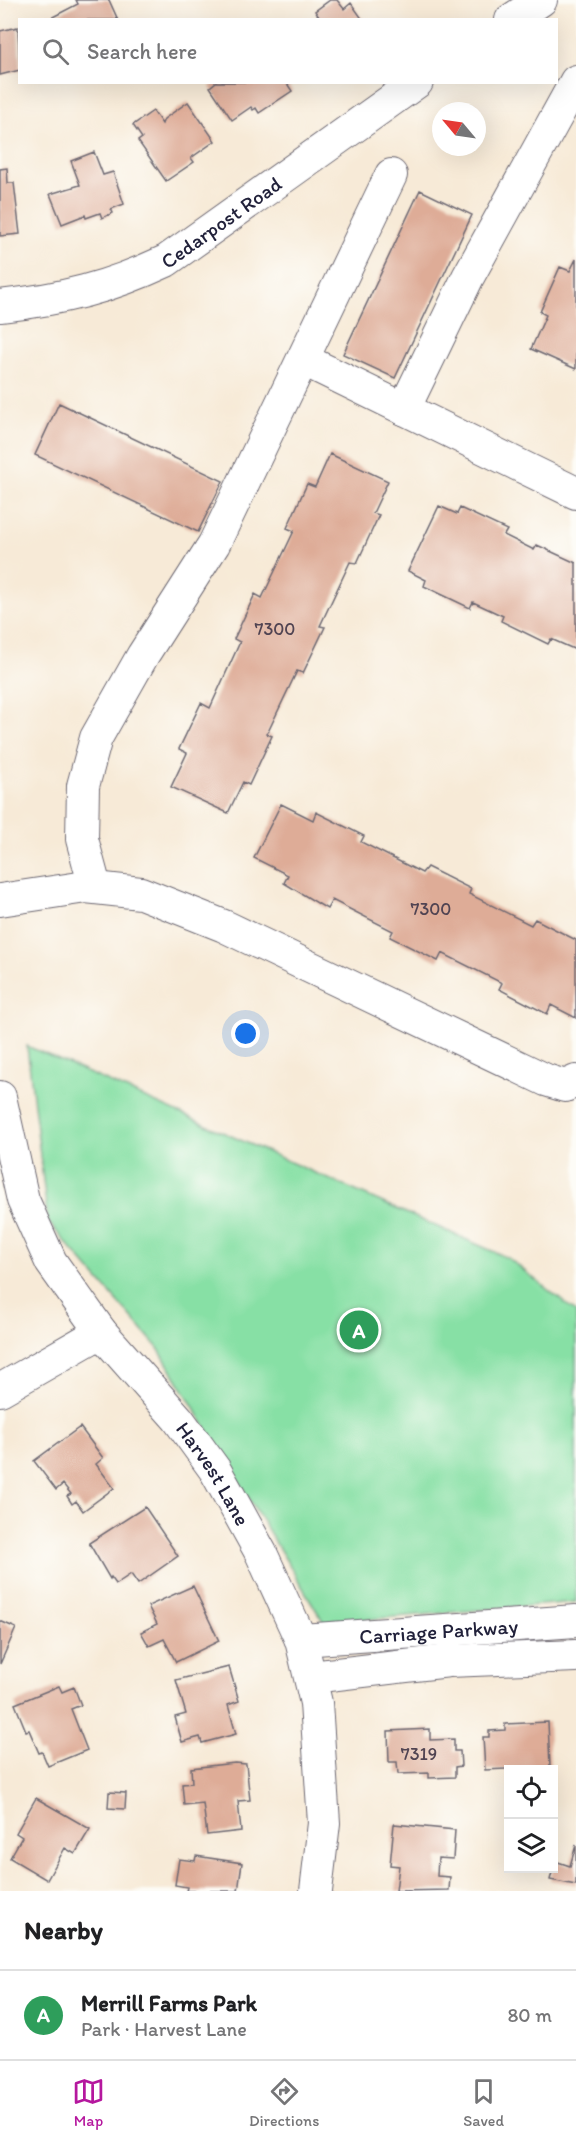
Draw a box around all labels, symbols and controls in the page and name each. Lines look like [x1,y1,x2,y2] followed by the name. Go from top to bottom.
[18,18,558,84] search box
[39,35,72,68] icon: search
[87,38,197,65] text: Search here
[432,102,486,156] north arrow
[155,170,286,273] street label: Cedarpost Road
[255,618,295,640] house number: 7300
[411,898,451,920] house number: 7300
[231,1019,260,1048] your location
[340,1308,378,1352] pin: A
[171,1417,256,1530] street label: Harvest Lane
[358,1613,519,1648] street label: Carriage Parkway
[401,1743,437,1765] house number: 7319
[504,1765,558,1873] map controls
[504,1765,558,1819] button: locate
[504,1819,558,1873] button: layers
[24,1914,103,1946] text: Nearby
[81,1990,257,2017] text: Merrill Farms Park
[37,2003,50,2027] text: A
[507,2003,552,2027] text: 80 m
[81,2017,247,2041] text: Park · Harvest Lane
[72,2075,105,2130] tab: Map
[249,2075,319,2130] tab: Directions
[463,2075,504,2130] tab: Saved

